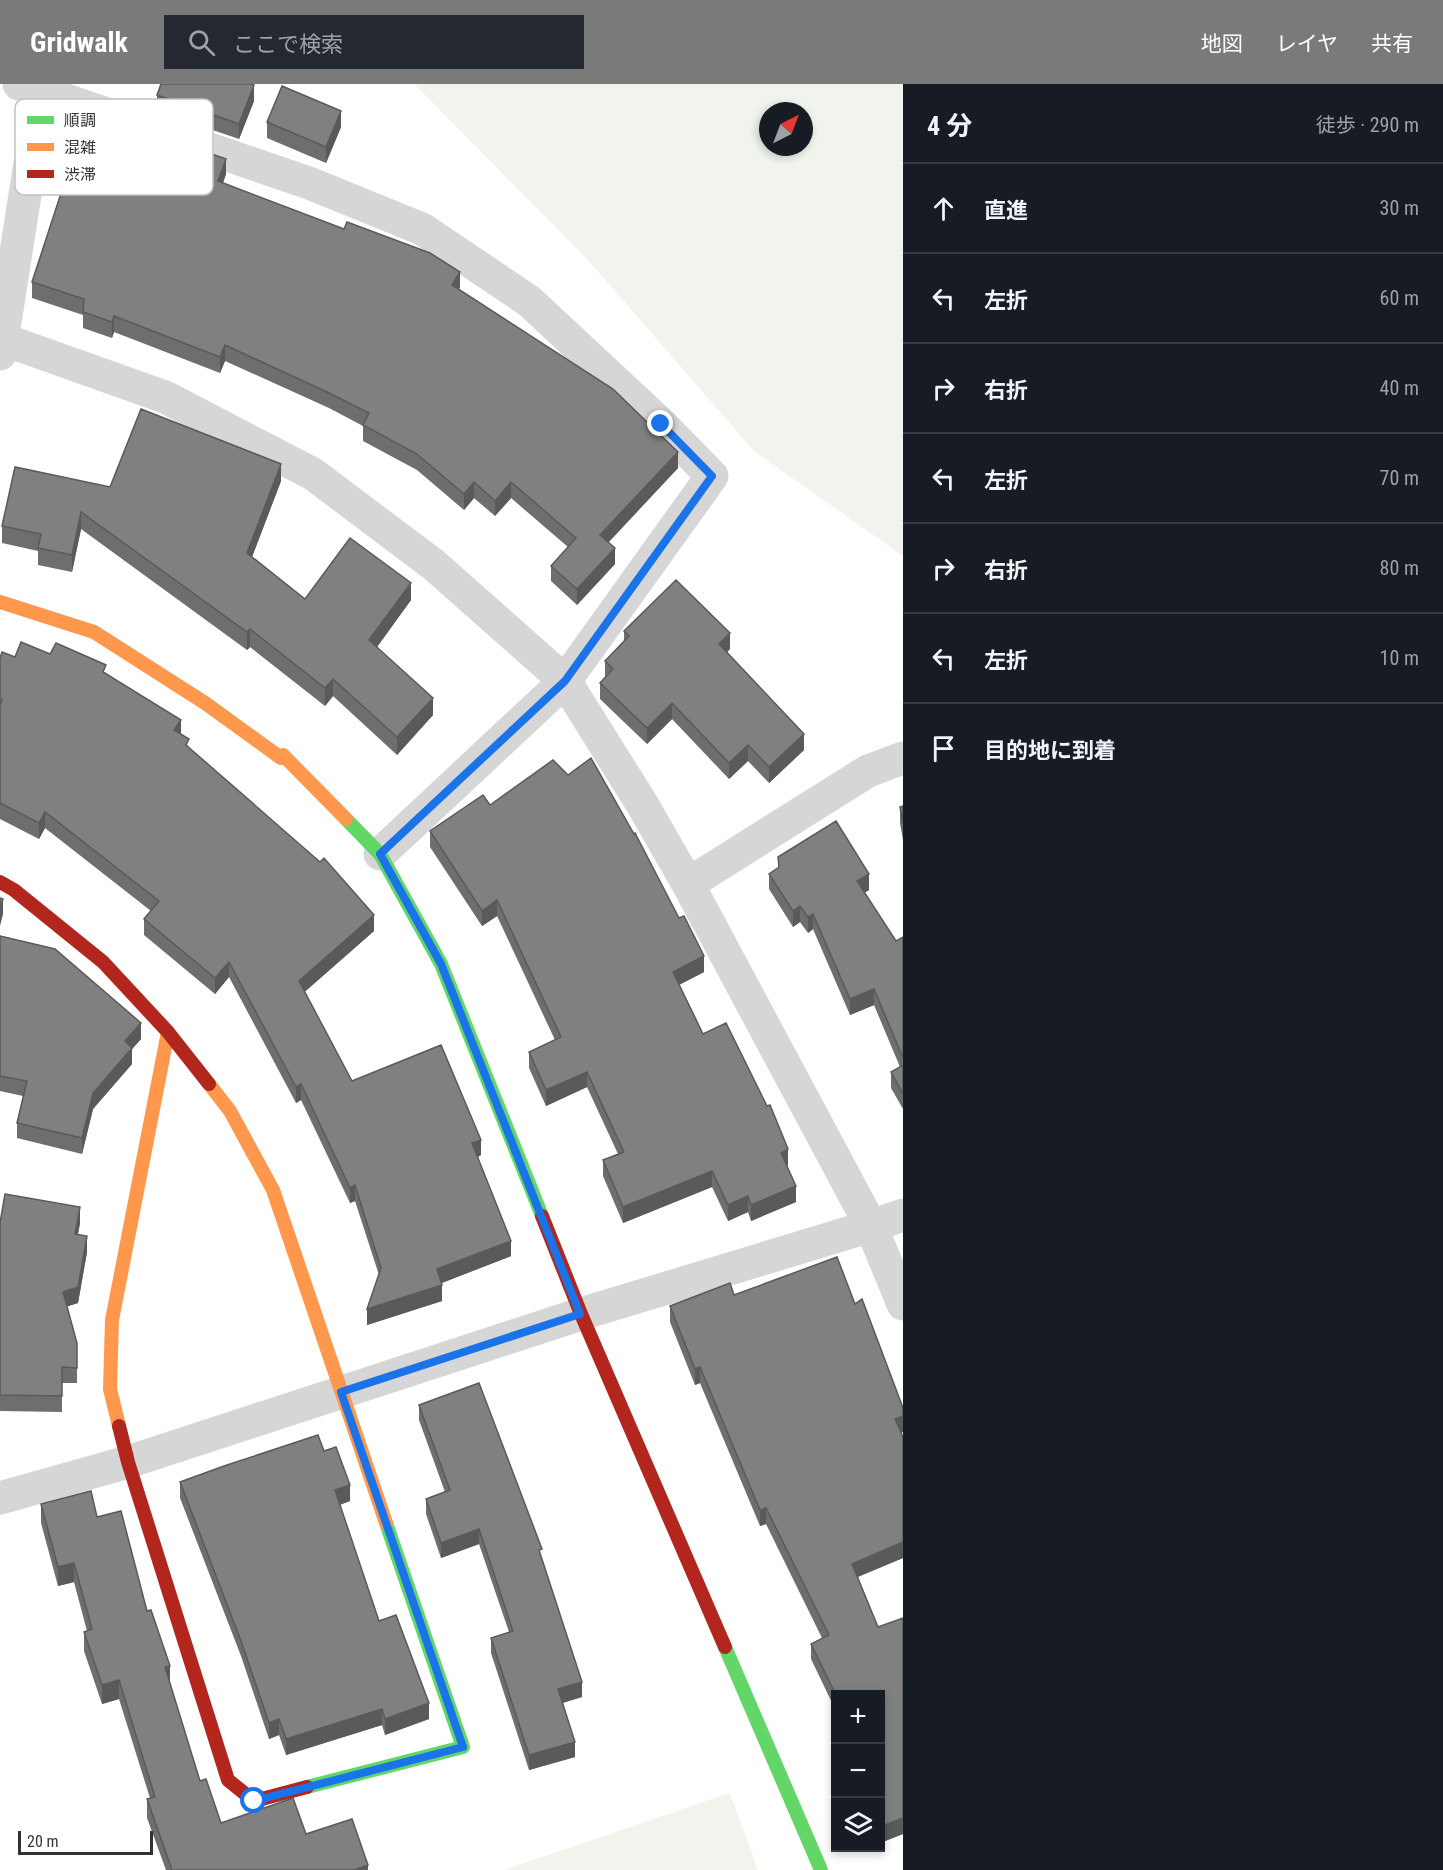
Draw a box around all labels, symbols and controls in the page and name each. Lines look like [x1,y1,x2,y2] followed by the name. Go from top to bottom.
[164,15,584,69] search box
[30,26,128,59] text: Gridwalk
[185,26,218,59] icon: search
[233,32,343,57] text: ここで検索
[1201,32,1243,56] text: 地図
[1276,32,1338,56] text: レイヤ
[1371,32,1413,56] text: 共有
[15,99,213,195] legend
[759,102,813,156] north arrow
[64,111,96,130] text: 順調
[927,111,972,141] text: 4 分
[1316,113,1419,137] text: 徒歩 · 290 m
[64,138,96,157] text: 混雑
[64,165,96,184] text: 渋滞
[927,192,960,225] icon: ahead
[1380,196,1419,220] text: 30 m
[984,198,1028,223] text: 直進
[927,282,960,315] icon: left
[1380,286,1419,310] text: 60 m
[984,288,1028,313] text: 左折
[927,372,960,405] icon: right
[1380,376,1419,400] text: 40 m
[984,378,1028,403] text: 右折
[647,410,673,436] route end
[927,462,960,495] icon: left
[1380,466,1419,490] text: 70 m
[984,468,1028,493] text: 左折
[927,552,960,585] icon: right
[1380,556,1419,580] text: 80 m
[984,558,1028,583] text: 右折
[927,642,960,675] icon: left
[1380,646,1419,670] text: 10 m
[984,648,1028,673] text: 左折
[927,732,960,765] icon: arrive
[984,738,1116,763] text: 目的地に到着
[831,1690,885,1852] map controls
[831,1690,885,1744] button: +
[831,1744,885,1798] button: −
[240,1787,266,1813] route start
[831,1798,885,1852] button: layers
[18,1828,153,1856] scale bar
[27,1832,59,1851] text: 20 m

